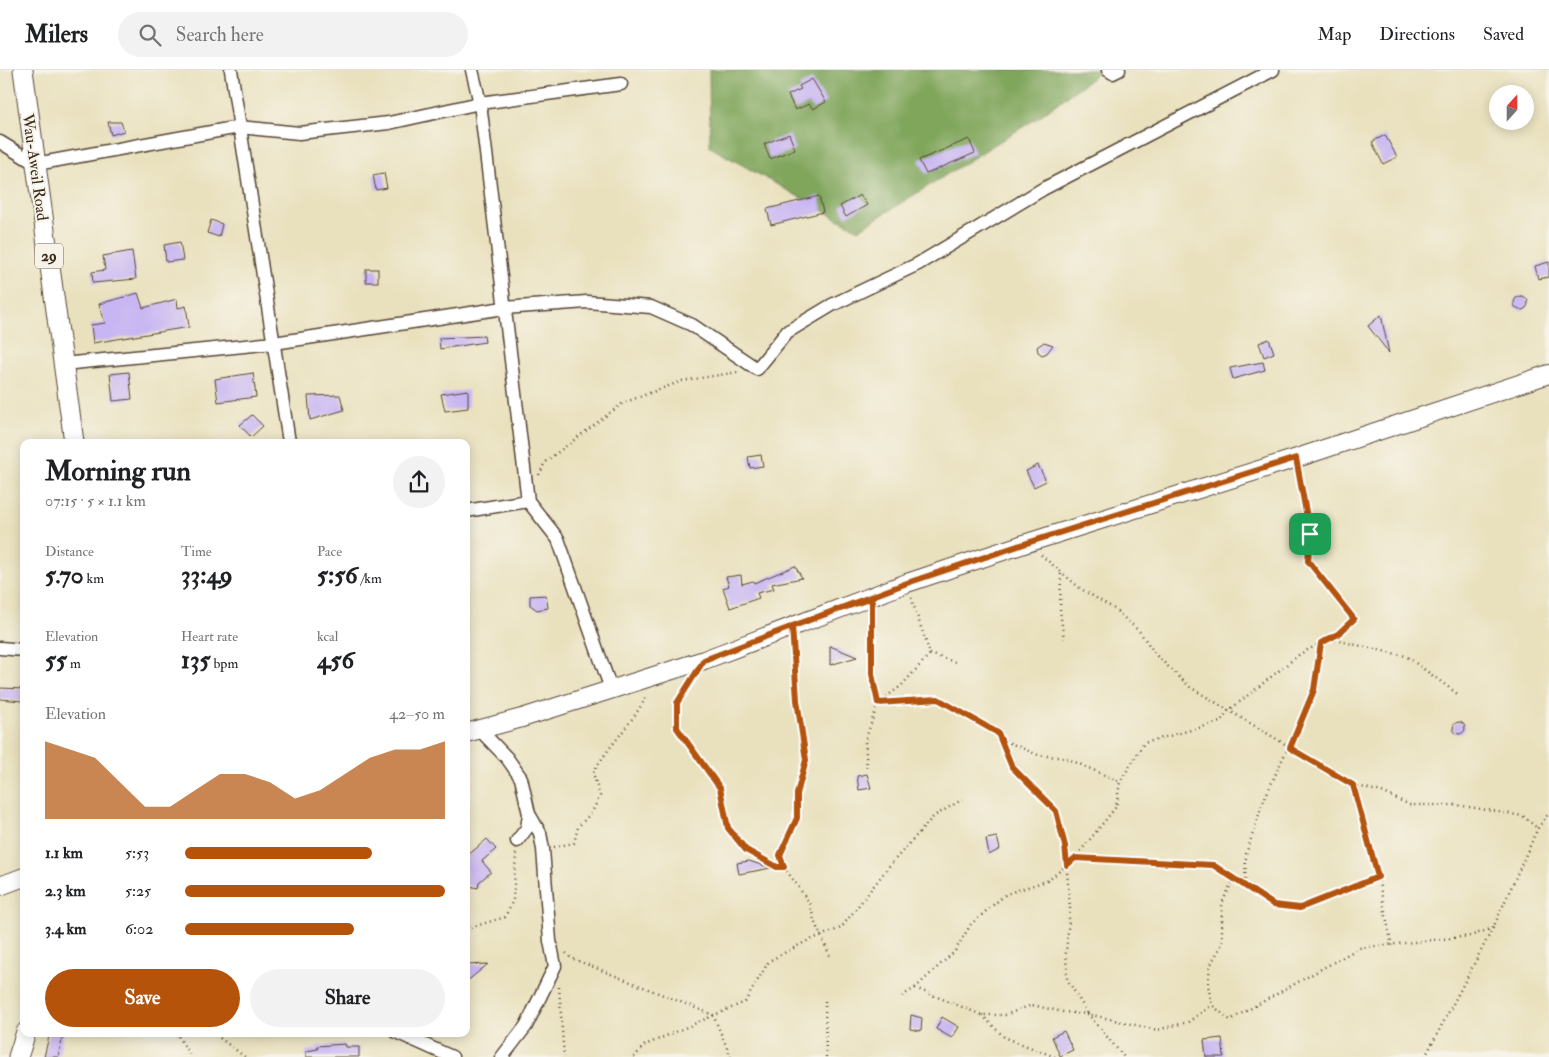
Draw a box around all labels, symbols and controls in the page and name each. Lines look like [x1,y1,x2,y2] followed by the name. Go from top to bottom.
[118,12,468,57] search box
[25,19,88,50] text: Milers
[136,21,164,49] icon: search
[176,23,264,47] text: Search here
[1318,23,1351,46] text: Map
[1379,23,1455,46] text: Directions
[1483,23,1524,46] text: Saved
[1489,85,1534,130] north arrow
[1489,85,1534,130] map controls
[17,111,52,222] street label: Wau-Aweil Road
[35,244,63,268] road number: 29
[45,454,191,489] text: Morning run
[393,456,445,508] button: share
[45,491,146,511] text: 07:15 · 5 × 1.1 km
[1289,513,1331,555] pin
[1296,520,1324,548] icon: arrive
[45,543,94,560] text: Distance
[181,543,212,560] text: Time
[317,543,342,560] text: Pace
[45,560,84,591] text: 5.70
[181,560,233,591] text: 33:49
[317,560,358,591] text: 5:56
[84,570,104,587] text: km
[358,570,382,587] text: /km
[45,628,98,645] text: Elevation
[181,628,238,645] text: Heart rate
[317,628,338,645] text: kcal
[45,645,67,676] text: 55
[181,645,211,676] text: 135
[317,645,354,676] text: 456
[67,655,81,672] text: m
[211,655,238,672] text: bpm
[45,704,106,724] text: Elevation
[389,704,445,724] text: 42–50 m
[45,843,83,863] text: 1.1 km
[125,843,149,863] text: 5:53
[45,881,86,901] text: 2.3 km
[125,881,151,901] text: 5:25
[45,919,87,939] text: 3.4 km
[125,919,153,939] text: 6:02
[45,969,240,1027] button: Save
[250,969,445,1027] button: Share

